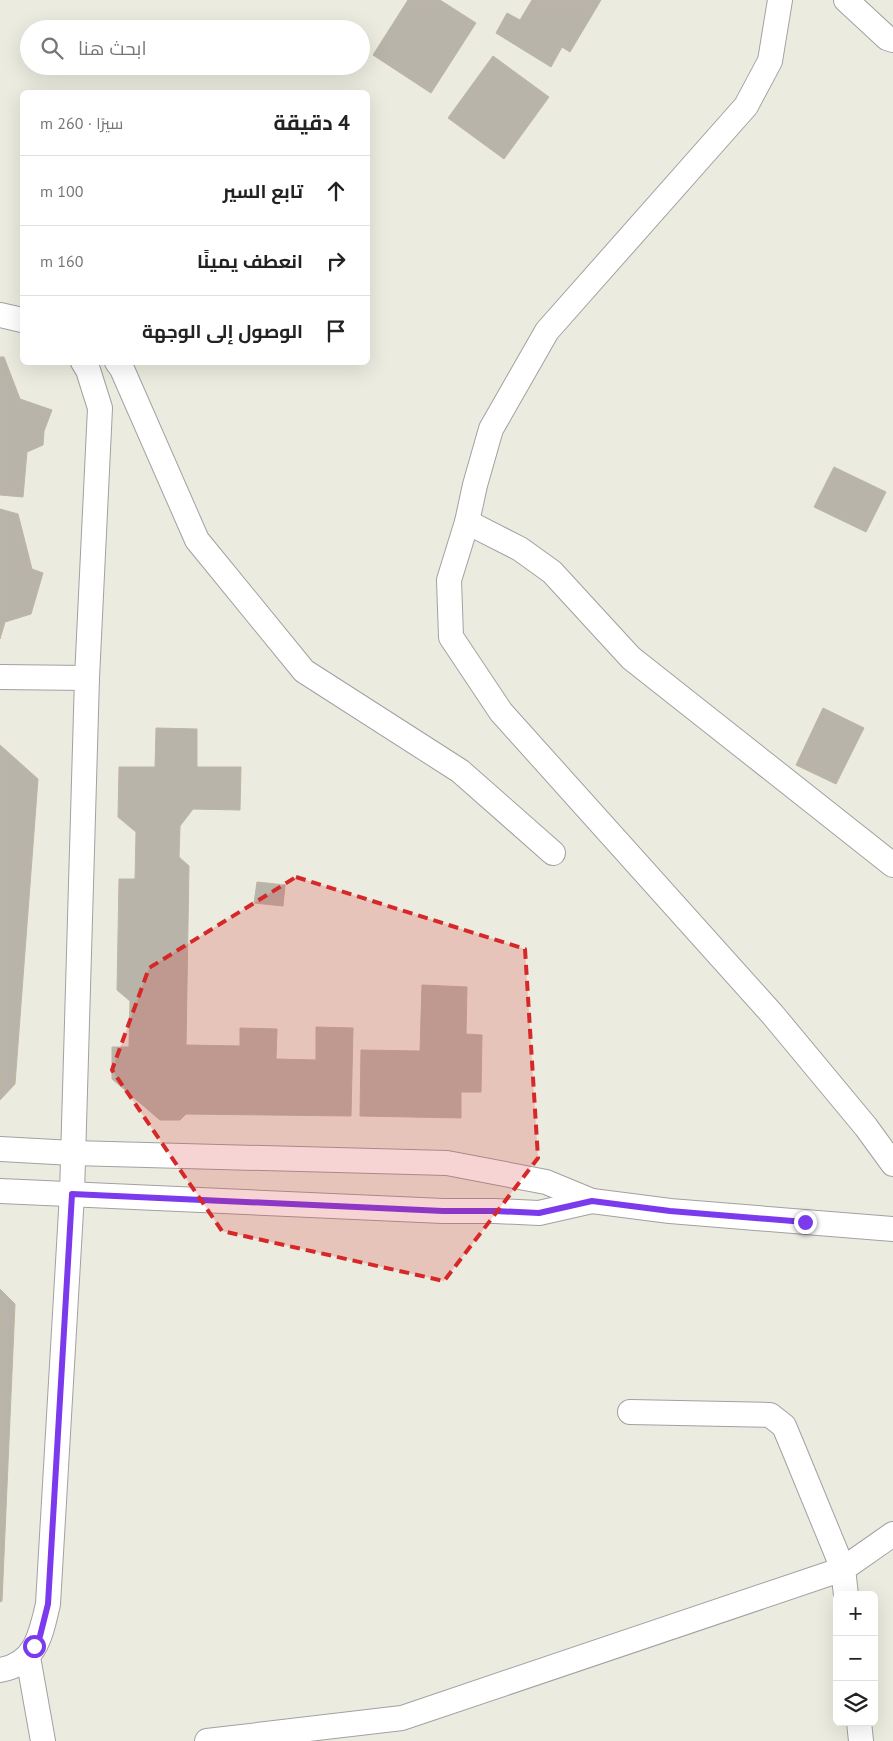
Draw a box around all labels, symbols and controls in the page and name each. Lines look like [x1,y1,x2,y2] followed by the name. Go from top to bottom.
[20,20,370,75] search box
[38,34,66,62] icon: search
[78,36,147,60] text: ابحث هنا
[273,109,350,136] text: 4 دقيقة
[40,113,123,133] text: سيرًا · 260 m
[322,177,350,205] icon: ahead
[223,179,303,203] text: تابع السير
[40,181,83,201] text: 100 m
[322,247,350,275] icon: right
[197,249,303,273] text: انعطف يمينًا
[40,251,83,271] text: 160 m
[322,317,350,345] icon: arrive
[142,319,303,343] text: الوصول إلى الوجهة
[794,1211,817,1234] route end
[833,1591,878,1726] map controls
[833,1591,878,1636] button: +
[23,1635,46,1658] route start
[833,1636,878,1681] button: −
[833,1681,878,1726] button: layers

